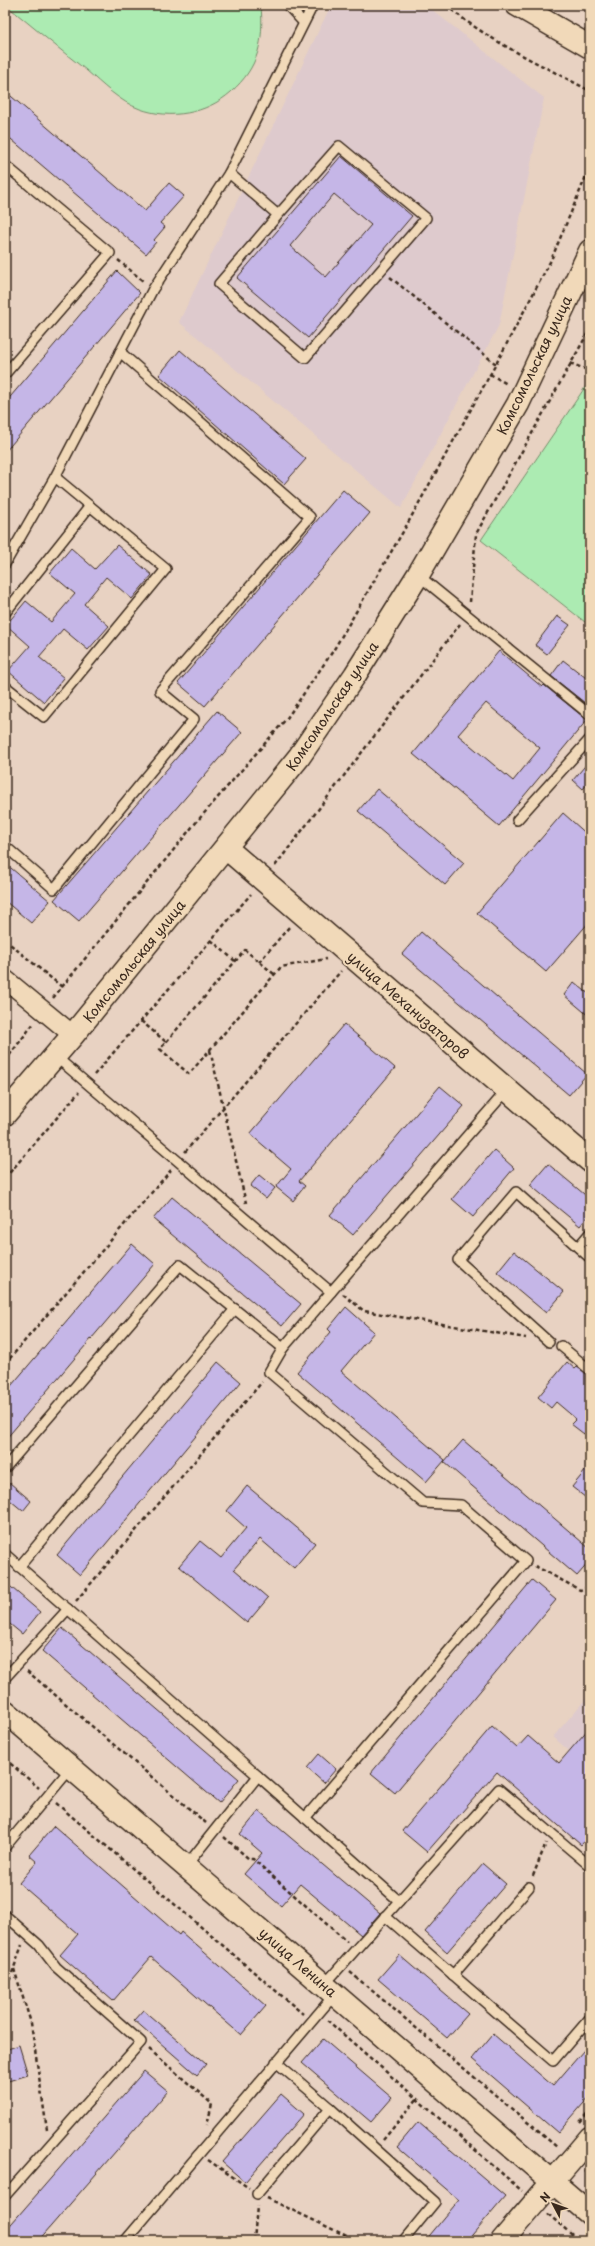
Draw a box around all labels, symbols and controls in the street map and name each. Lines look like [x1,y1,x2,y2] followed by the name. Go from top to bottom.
[491,292,577,438] street label: Комсомольская улица
[281,637,383,775] street label: Комсомольская улица
[78,895,190,1027] street label: Комсомольская улица
[343,946,473,1064] street label: улица Механизаторов
[254,1922,342,2002] street label: улица Ленина
[533,2184,573,2224] north arrow
[536,2188,555,2206] text: N

